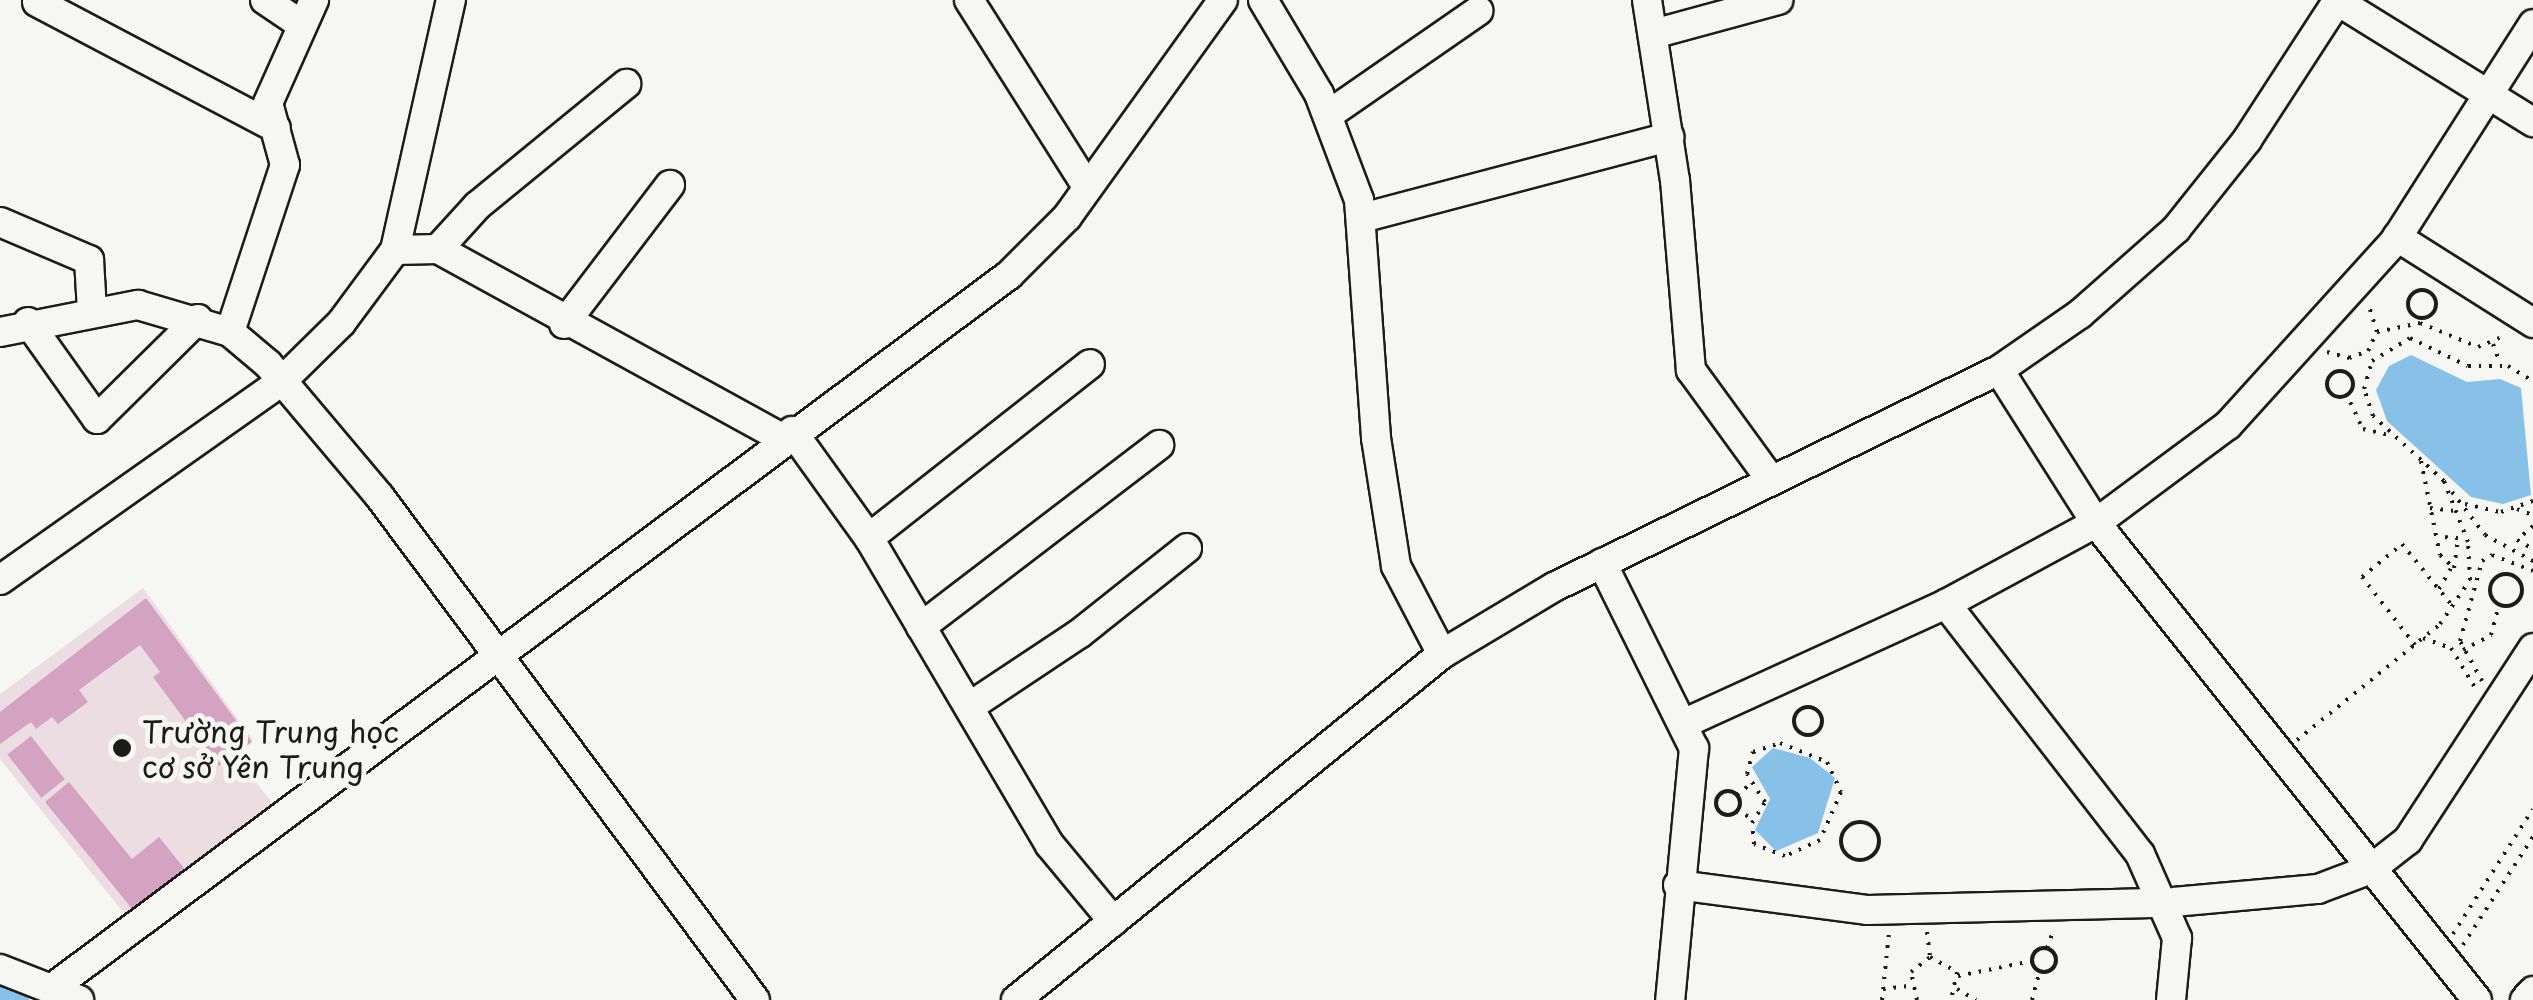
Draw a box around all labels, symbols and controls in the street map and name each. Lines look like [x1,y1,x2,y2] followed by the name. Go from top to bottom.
[142,713,399,784] place label: Trường Trung học cơ sở Yên Trung
[111,737,133,759] marker: Trường Trung học cơ sở Yên Trung

